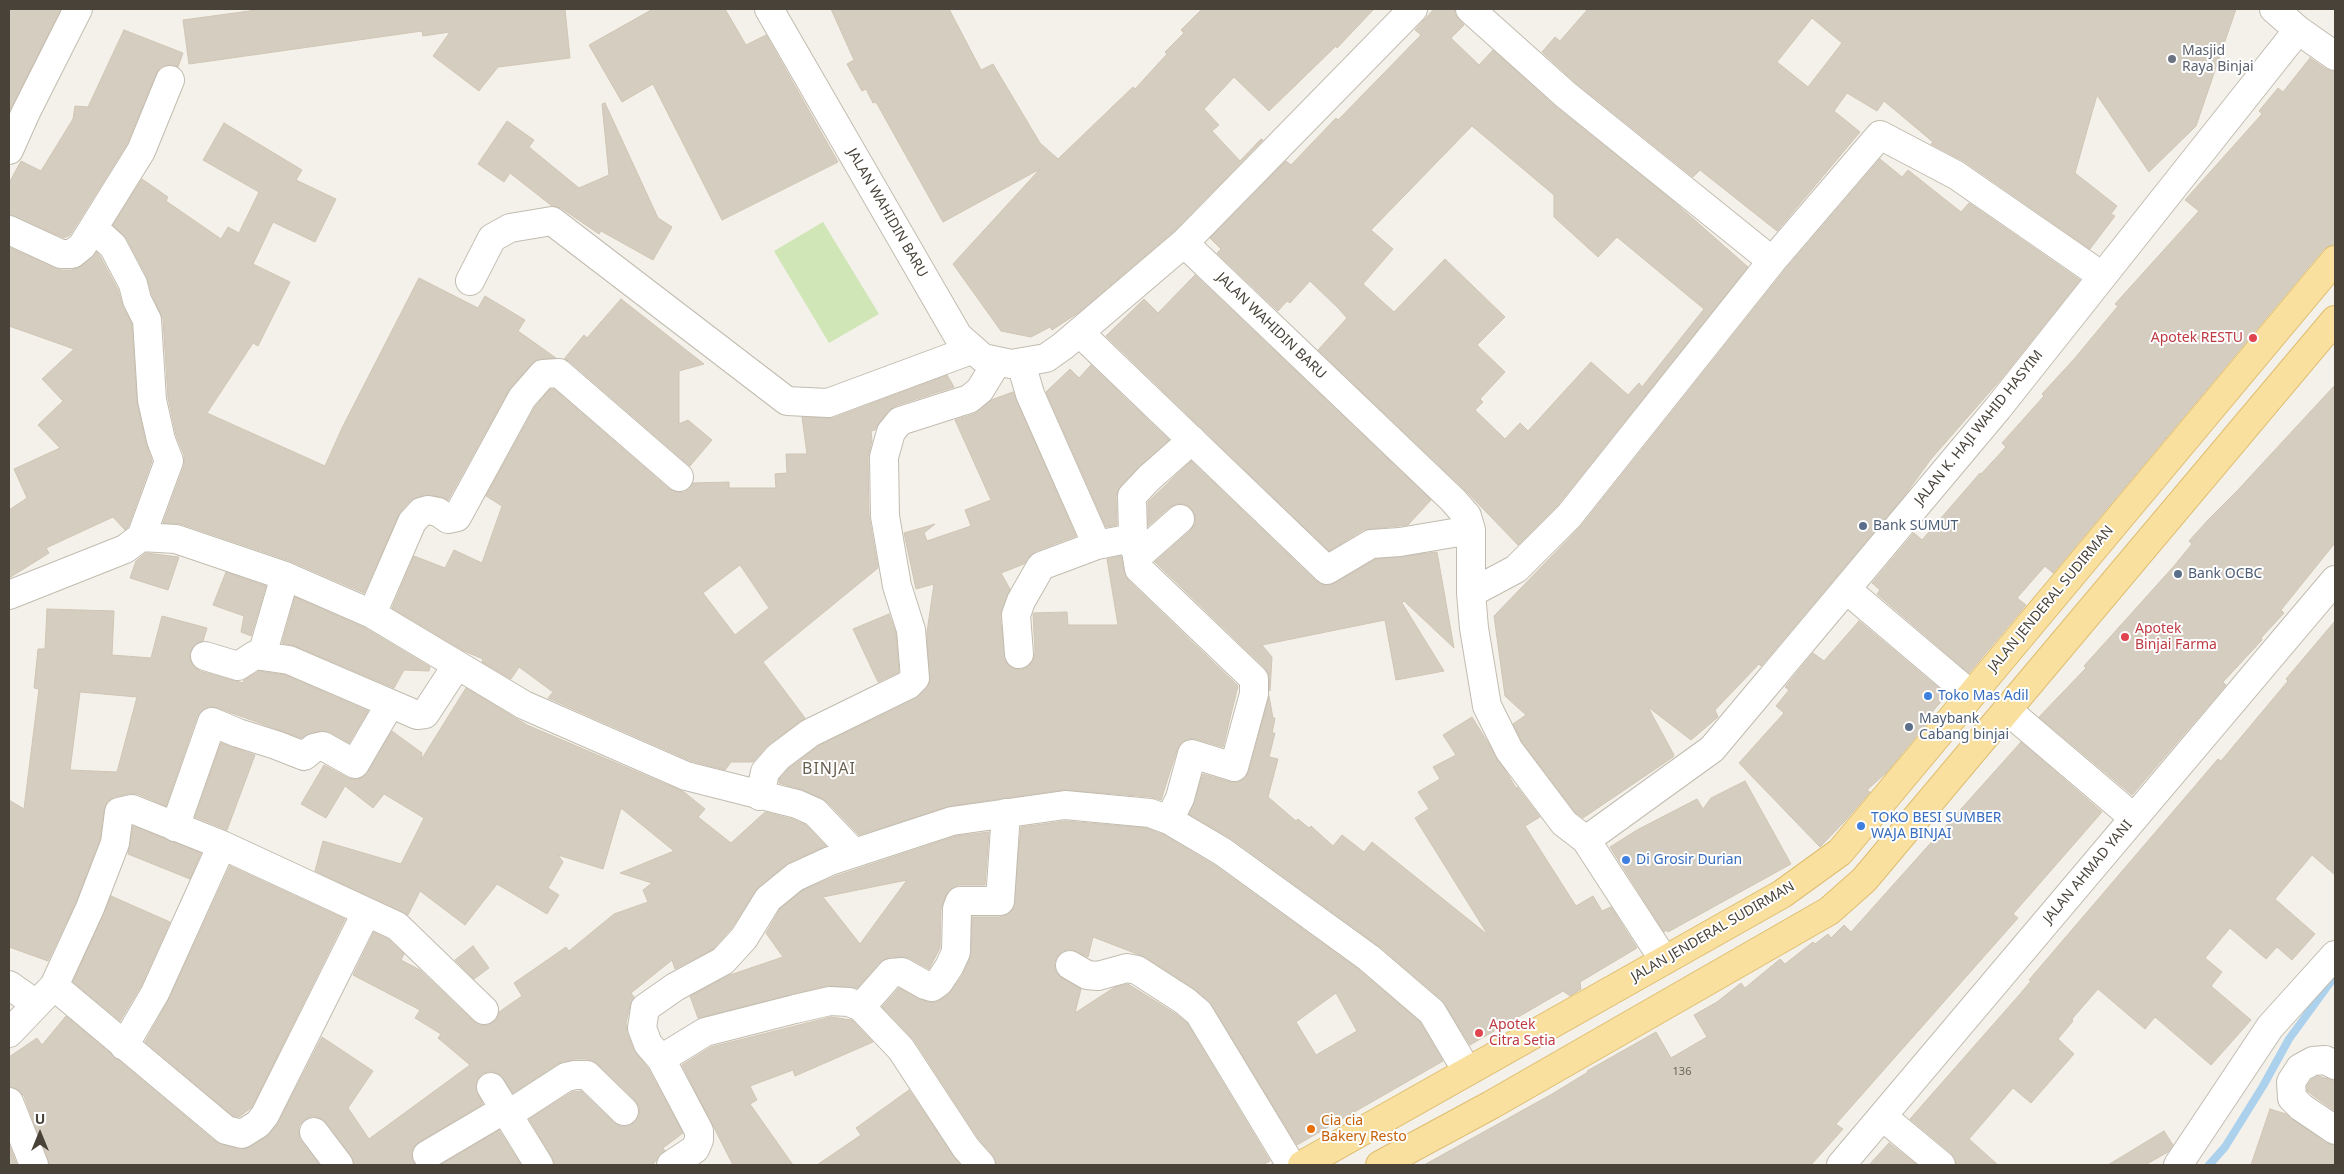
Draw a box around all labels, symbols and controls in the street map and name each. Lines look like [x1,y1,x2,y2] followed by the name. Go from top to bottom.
[2182,43,2254,75] place label: Masjid Raya Binjai
[2166,53,2178,65] marker: Masjid Raya Binjai
[843,146,931,280] street label: JALAN WAHIDIN BARU
[1213,269,1329,383] street label: JALAN WAHIDIN BARU
[2151,330,2243,346] place label: Apotek RESTU
[2247,332,2259,344] marker: Apotek RESTU
[1911,347,2047,509] street label: JALAN K. HAJI WAHID HASYIM
[1873,518,1958,534] place label: Bank SUMUT
[1857,520,1869,532] marker: Bank SUMUT
[1985,522,2117,676] street label: JALAN JENDERAL SUDIRMAN
[2188,566,2262,582] place label: Bank OCBC
[2172,568,2184,580] marker: Bank OCBC
[2135,621,2217,654] place label: Apotek Binjai Farma
[2119,631,2131,643] marker: Apotek Binjai Farma
[1938,688,2029,704] place label: Toko Mas Adil
[1922,690,1934,702] marker: Toko Mas Adil
[1919,711,2009,744] place label: Maybank Cabang binjai
[1903,721,1915,733] marker: Maybank Cabang binjai
[801,759,857,779] district label: BINJAI
[1871,810,2002,842] place label: TOKO BESI SUMBER WAJA BINJAI
[2040,817,2136,927] street label: JALAN AHMAD YANI
[1855,820,1867,832] marker: TOKO BESI SUMBER WAJA BINJAI
[1636,852,1742,868] place label: Di Grosir Durian
[1620,854,1632,866] marker: Di Grosir Durian
[1628,878,1798,986] street label: JALAN JENDERAL SUDIRMAN
[1489,1017,1556,1050] place label: Apotek Citra Setia
[1473,1027,1485,1039] marker: Apotek Citra Setia
[1673,1065,1691,1079] house number: 136
[15,1109,65,1159] north arrow
[35,1109,45,1128] text: U
[1321,1113,1407,1146] place label: Cia cia Bakery Resto
[1305,1123,1317,1135] marker: Cia cia Bakery Resto

